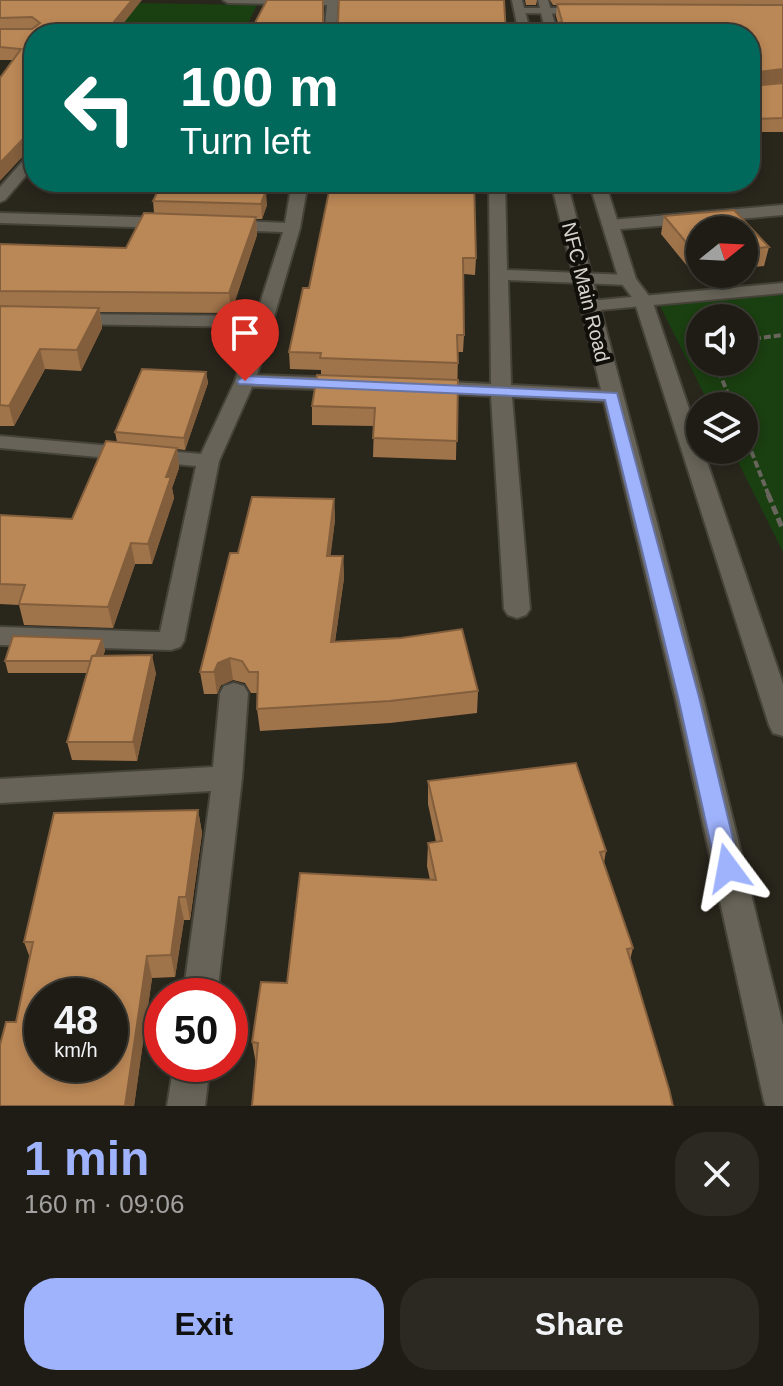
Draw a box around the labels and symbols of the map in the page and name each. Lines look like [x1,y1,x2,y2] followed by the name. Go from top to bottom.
[686,216,758,288] north arrow
[558,220,614,364] street label: NFC Main Road
[211,299,279,381] pin
[686,826,770,910] position arrow
[144,978,248,1082] speed limit sign: 50

